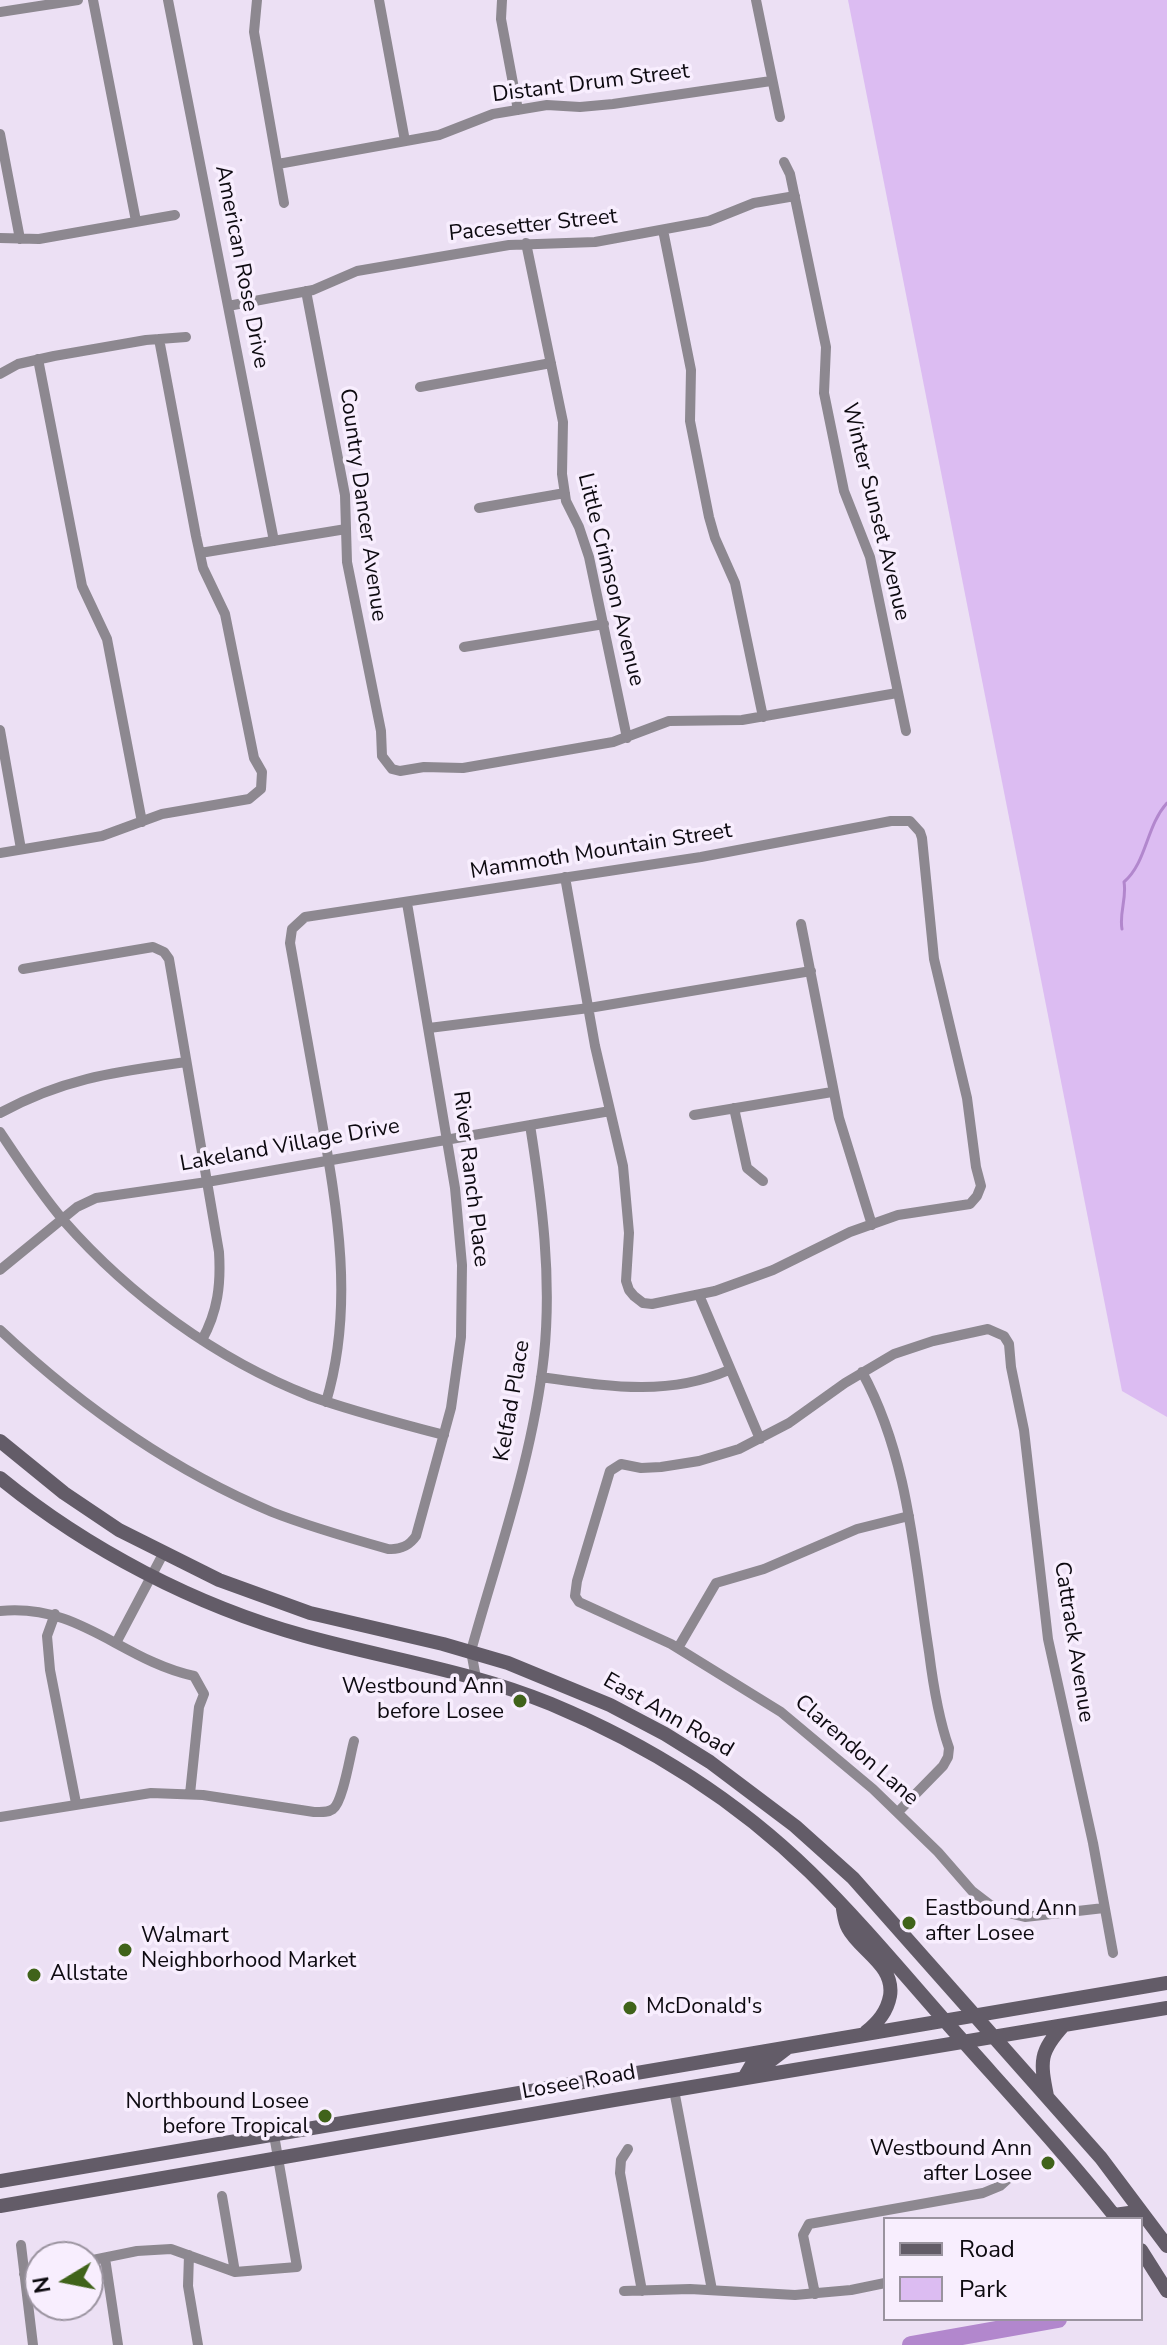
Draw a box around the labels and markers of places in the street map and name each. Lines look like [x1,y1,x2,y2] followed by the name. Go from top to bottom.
[342,1675,504,1726] place label: Westbound Ann before Losee
[511,1692,529,1710] marker: Westbound Ann before Losee
[925,1897,1077,1948] place label: Eastbound Ann after Losee
[900,1914,918,1932] marker: Eastbound Ann after Losee
[141,1924,356,1976] place label: Walmart Neighborhood Market
[116,1941,134,1959] marker: Walmart Neighborhood Market
[50,1962,128,1988] place label: Allstate
[25,1966,43,1984] marker: Allstate
[646,1995,762,2021] place label: McDonald's
[621,1999,639,2017] marker: McDonald's
[125,2090,309,2142] place label: Northbound Losee before Tropical
[316,2107,334,2125] marker: Northbound Losee before Tropical
[870,2137,1032,2188] place label: Westbound Ann after Losee
[1039,2154,1057,2172] marker: Westbound Ann after Losee

